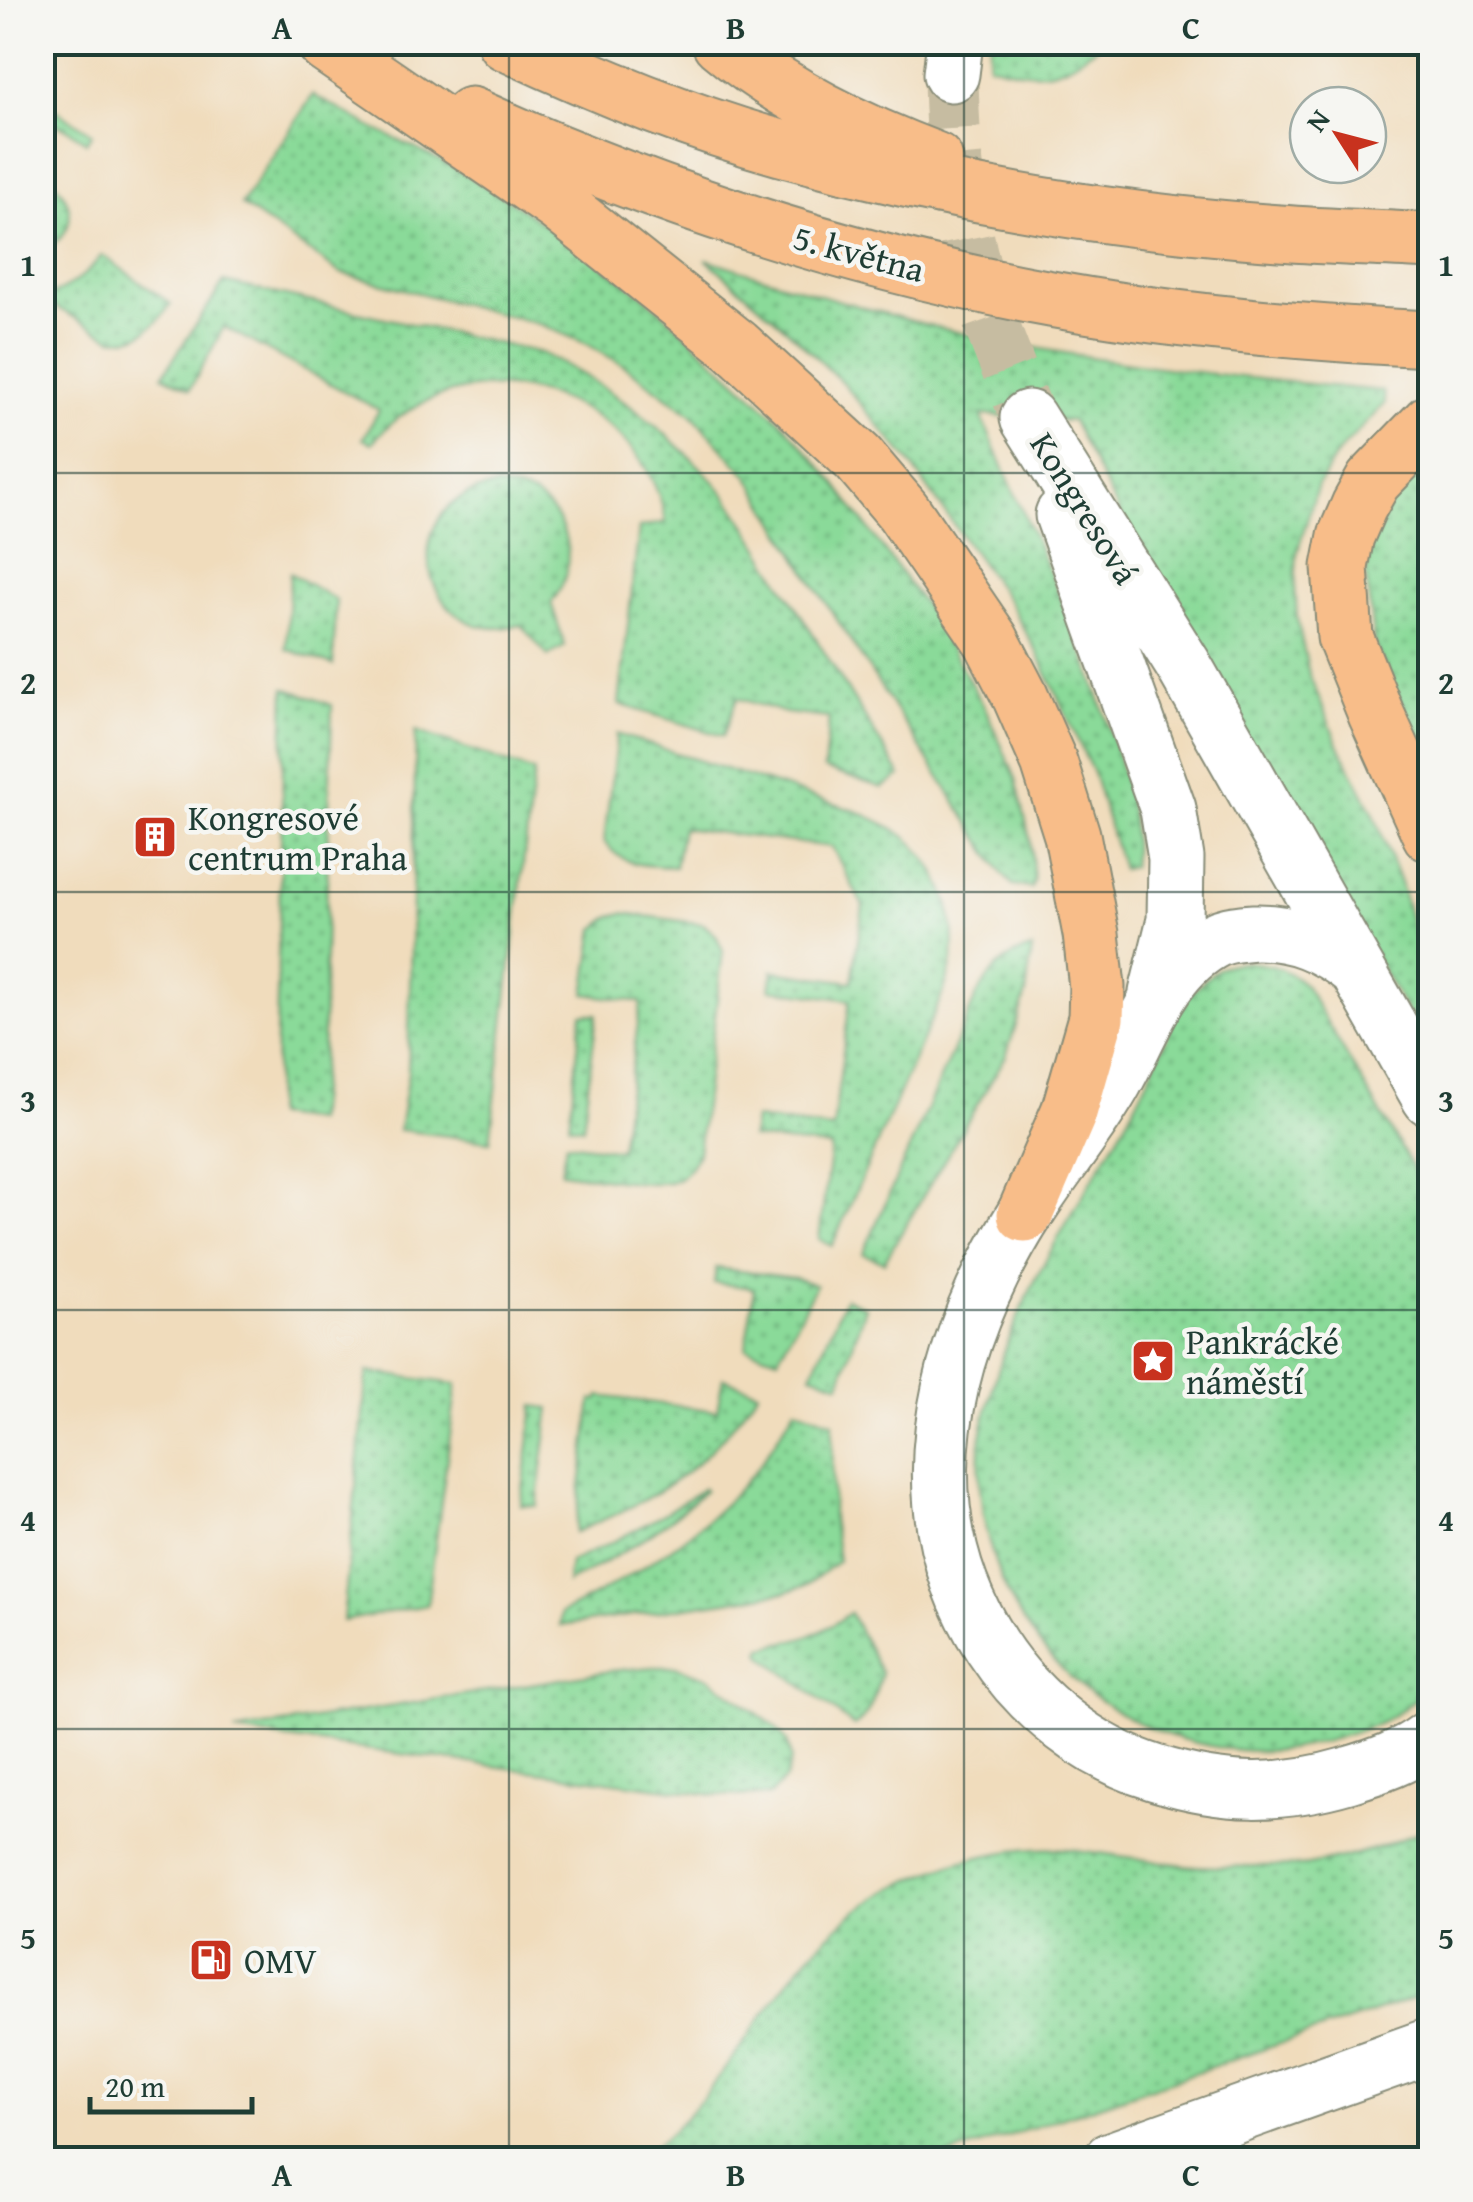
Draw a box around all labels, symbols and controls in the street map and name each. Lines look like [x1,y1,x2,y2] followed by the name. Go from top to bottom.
[272,4,293,51] text: A
[726,4,746,51] text: B
[1182,4,1200,51] text: C
[1288,85,1388,185] north arrow
[1295,100,1340,140] text: N
[788,211,930,295] street label: 5. května
[20,241,36,288] text: 1
[1438,241,1454,288] text: 1
[1018,422,1152,594] street label: Kongresová
[20,659,36,706] text: 2
[1438,659,1454,706] text: 2
[188,792,408,883] place label: Kongresové centrum Praha
[132,814,178,860] building icon: Kongresové centrum Praha
[20,1077,36,1124] text: 3
[1438,1077,1454,1124] text: 3
[1186,1316,1339,1407] place label: Pankrácké náměstí
[1130,1338,1176,1384] place icon: Pankrácké náměstí
[20,1496,36,1543] text: 4
[1438,1496,1454,1543] text: 4
[20,1914,36,1961] text: 5
[1438,1914,1454,1961] text: 5
[244,1935,317,1986] place label: OMV
[188,1937,234,1983] fuel station icon: OMV
[90,2052,252,2114] scale bar
[105,2064,165,2108] text: 20 m
[272,2151,293,2198] text: A
[726,2151,746,2198] text: B
[1182,2151,1200,2198] text: C

